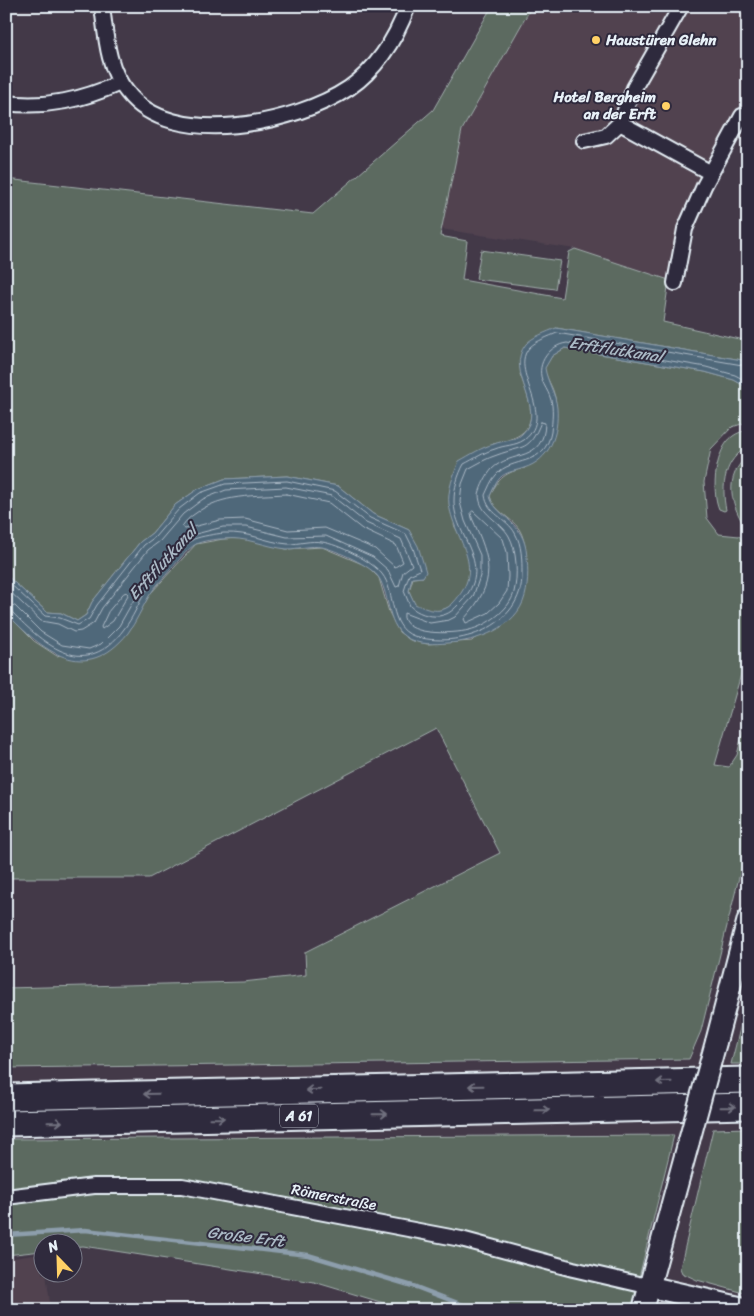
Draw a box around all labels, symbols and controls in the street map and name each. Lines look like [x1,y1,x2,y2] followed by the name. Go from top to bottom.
[605,27,717,53] place label: Haustüren Glehn
[590,34,602,46] marker: Haustüren Glehn
[553,84,656,127] place label: Hotel Bergheim an der Erft
[660,100,672,112] marker: Hotel Bergheim an der Erft
[567,328,668,372] water label: Erftflutkanal
[120,515,207,607] water label: Erftflutkanal
[656,1077,672,1087] one-way arrow
[468,1081,484,1091] one-way arrow
[306,1085,322,1095] one-way arrow
[143,1089,159,1098] one-way arrow
[720,1102,736,1112] one-way arrow
[280,1104,318,1128] road number: A 61
[534,1105,550,1115] one-way arrow
[372,1109,388,1119] one-way arrow
[209,1113,225,1123] one-way arrow
[46,1117,63,1127] one-way arrow
[289,1176,379,1218] street label: Römerstraße
[206,1217,288,1256] water label: Große Erft
[43,1233,63,1260] text: N
[32,1234,82,1284] north arrow

